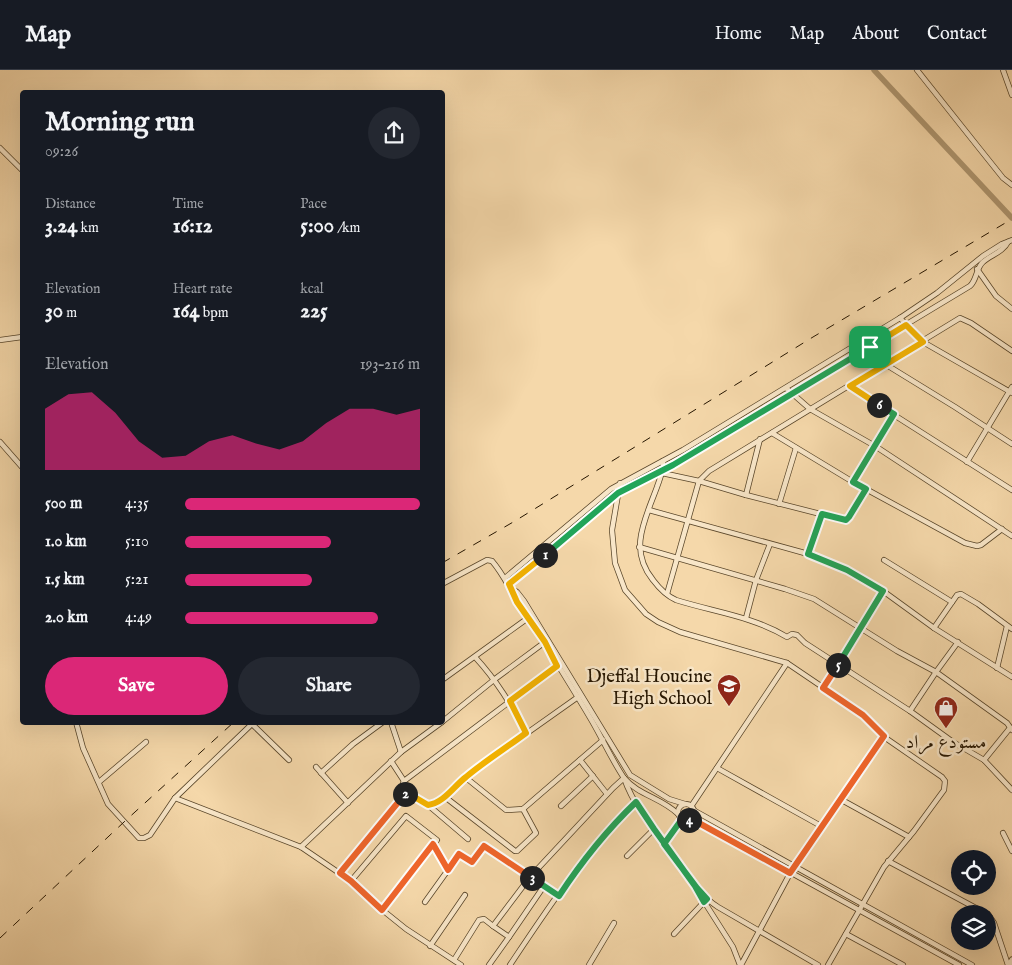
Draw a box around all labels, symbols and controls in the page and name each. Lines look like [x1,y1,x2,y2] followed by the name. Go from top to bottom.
[25,19,71,50] text: Map
[715,23,762,46] text: Home
[790,23,824,46] text: Map
[852,23,899,46] text: About
[927,23,987,46] text: Contact
[45,105,195,140] text: Morning run
[368,107,420,159] button: share
[45,142,78,162] text: 09:26
[45,195,96,213] text: Distance
[173,195,204,213] text: Time
[300,195,327,213] text: Pace
[45,213,78,240] text: 3.24
[173,213,213,240] text: 16:12
[300,213,334,240] text: 5:00
[78,219,99,237] text: km
[334,219,360,237] text: /km
[45,280,101,298] text: Elevation
[173,280,232,298] text: Heart rate
[300,280,324,298] text: kcal
[45,298,63,325] text: 30
[173,298,200,325] text: 164
[300,298,328,325] text: 225
[63,304,77,322] text: m
[200,304,229,322] text: bpm
[849,326,891,368] pin
[856,333,884,361] icon: arrive
[45,355,108,375] text: Elevation
[360,355,420,375] text: 193–216 m
[866,392,892,418] pin: 6
[877,396,882,414] text: 6
[45,494,82,514] text: 500 m
[125,494,149,514] text: 4:35
[45,532,87,552] text: 1.0 km
[125,532,149,552] text: 5:10
[532,542,558,568] pin: 1
[543,546,548,564] text: 1
[45,570,85,590] text: 1.5 km
[125,570,148,590] text: 5:21
[45,608,88,628] text: 2.0 km
[125,608,152,628] text: 4:49
[826,652,850,678] pin: 5
[836,656,841,674] text: 5
[45,657,228,715] button: Save
[238,657,420,715] button: Share
[587,665,713,711] place label: Djeffal Houcine High School
[716,673,742,707] school or university icon: Djeffal Houcine High School
[933,695,959,729] shop icon: مستودع مراد
[906,731,986,757] place label: مستودع مراد
[392,782,418,806] pin: 2
[402,785,409,803] text: 2
[676,808,702,832] pin: 4
[686,811,693,829] text: 4
[951,850,996,950] map controls
[951,850,996,895] button: locate
[520,866,544,890] pin: 3
[530,869,535,887] text: 3
[951,905,996,950] button: layers

